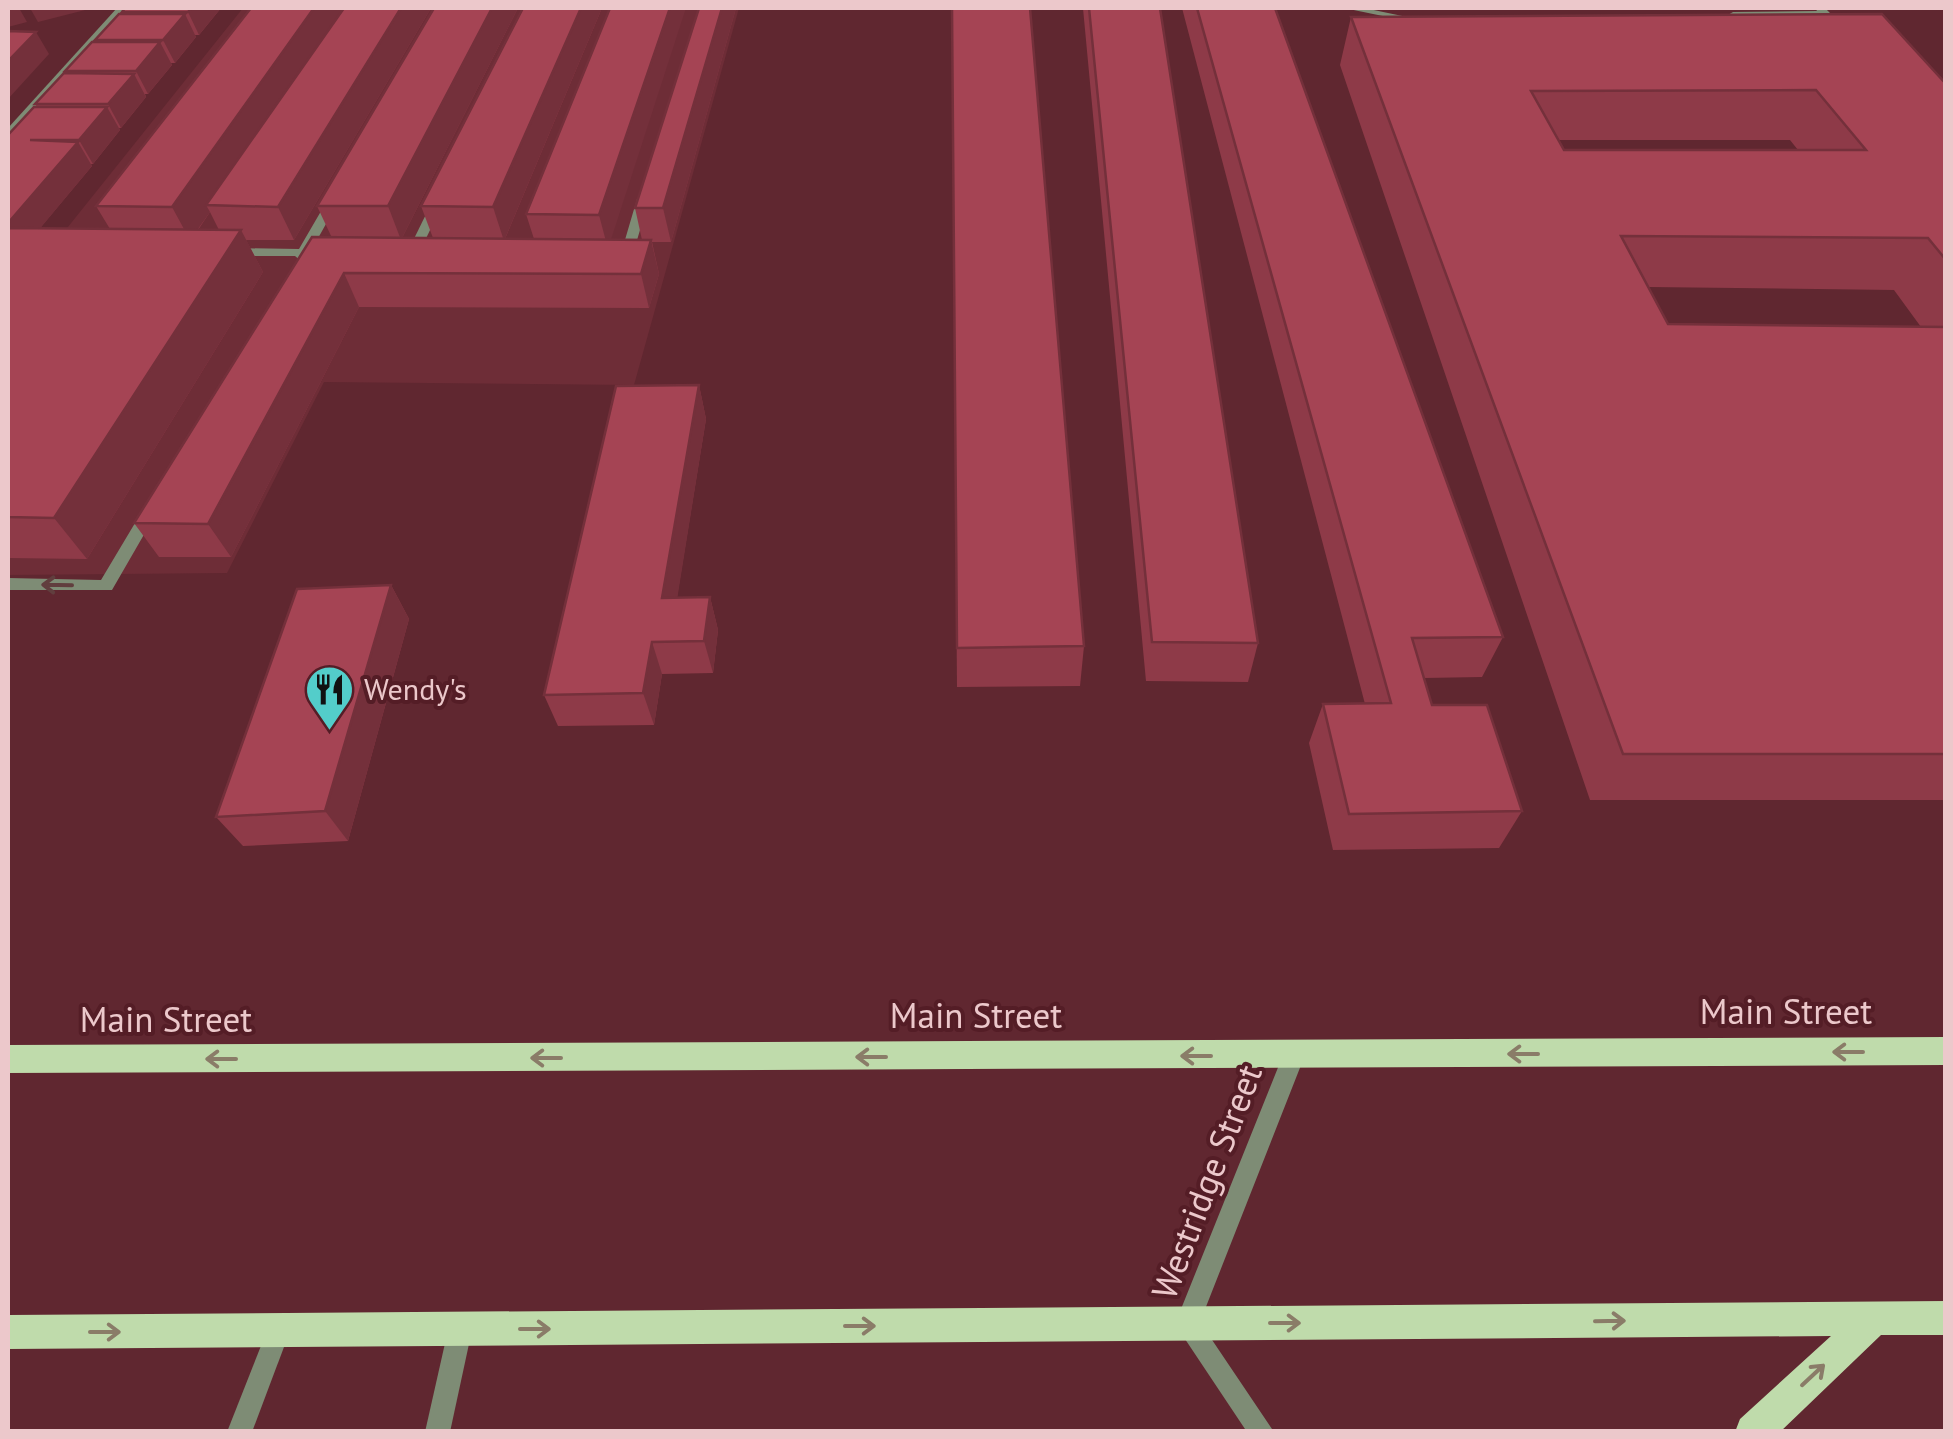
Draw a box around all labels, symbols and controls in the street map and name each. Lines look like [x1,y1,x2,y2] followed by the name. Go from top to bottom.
[41,576,74,594] one-way arrow
[303,664,355,732] restaurant icon: Wendy's
[364,669,467,708] place label: Wendy's
[1700,988,1872,1034] street label: Main Street
[890,992,1062,1038] street label: Main Street
[80,996,252,1042] street label: Main Street
[1833,1042,1866,1062] one-way arrow
[1508,1044,1540,1064] one-way arrow
[1181,1046,1214,1066] one-way arrow
[531,1048,564,1068] one-way arrow
[856,1048,888,1066] one-way arrow
[206,1050,238,1069] one-way arrow
[1140,1058,1272,1305] street label: Westridge Street
[1593,1312,1625,1331] one-way arrow
[1268,1314,1300,1332] one-way arrow
[843,1317,875,1336] one-way arrow
[518,1320,550,1338] one-way arrow
[88,1322,120,1342] one-way arrow
[1800,1364,1825,1387] one-way arrow

